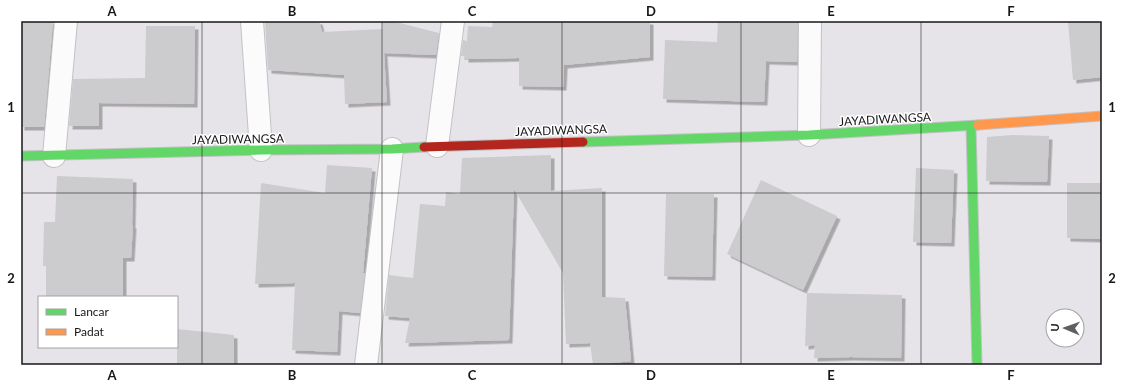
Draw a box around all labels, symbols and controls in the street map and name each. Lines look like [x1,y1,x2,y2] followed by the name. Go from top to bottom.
[106,3,117,19] text: A
[288,3,297,19] text: B
[468,3,477,19] text: C
[646,3,656,19] text: D
[827,3,835,19] text: E
[1007,3,1015,19] text: F
[7,99,15,115] text: 1
[1108,99,1116,115] text: 1
[839,109,932,129] street label: JAYADIWANGSA
[515,121,608,139] street label: JAYADIWANGSA
[192,131,285,147] street label: JAYADIWANGSA
[7,270,15,286] text: 2
[1108,270,1116,286] text: 2
[38,296,178,348] legend
[74,304,110,319] text: Lancar
[1045,308,1085,348] north arrow
[1048,323,1061,332] text: U
[74,324,105,339] text: Padat
[106,367,117,383] text: A
[288,367,297,383] text: B
[468,367,477,383] text: C
[646,367,656,383] text: D
[827,367,835,383] text: E
[1007,367,1015,383] text: F

